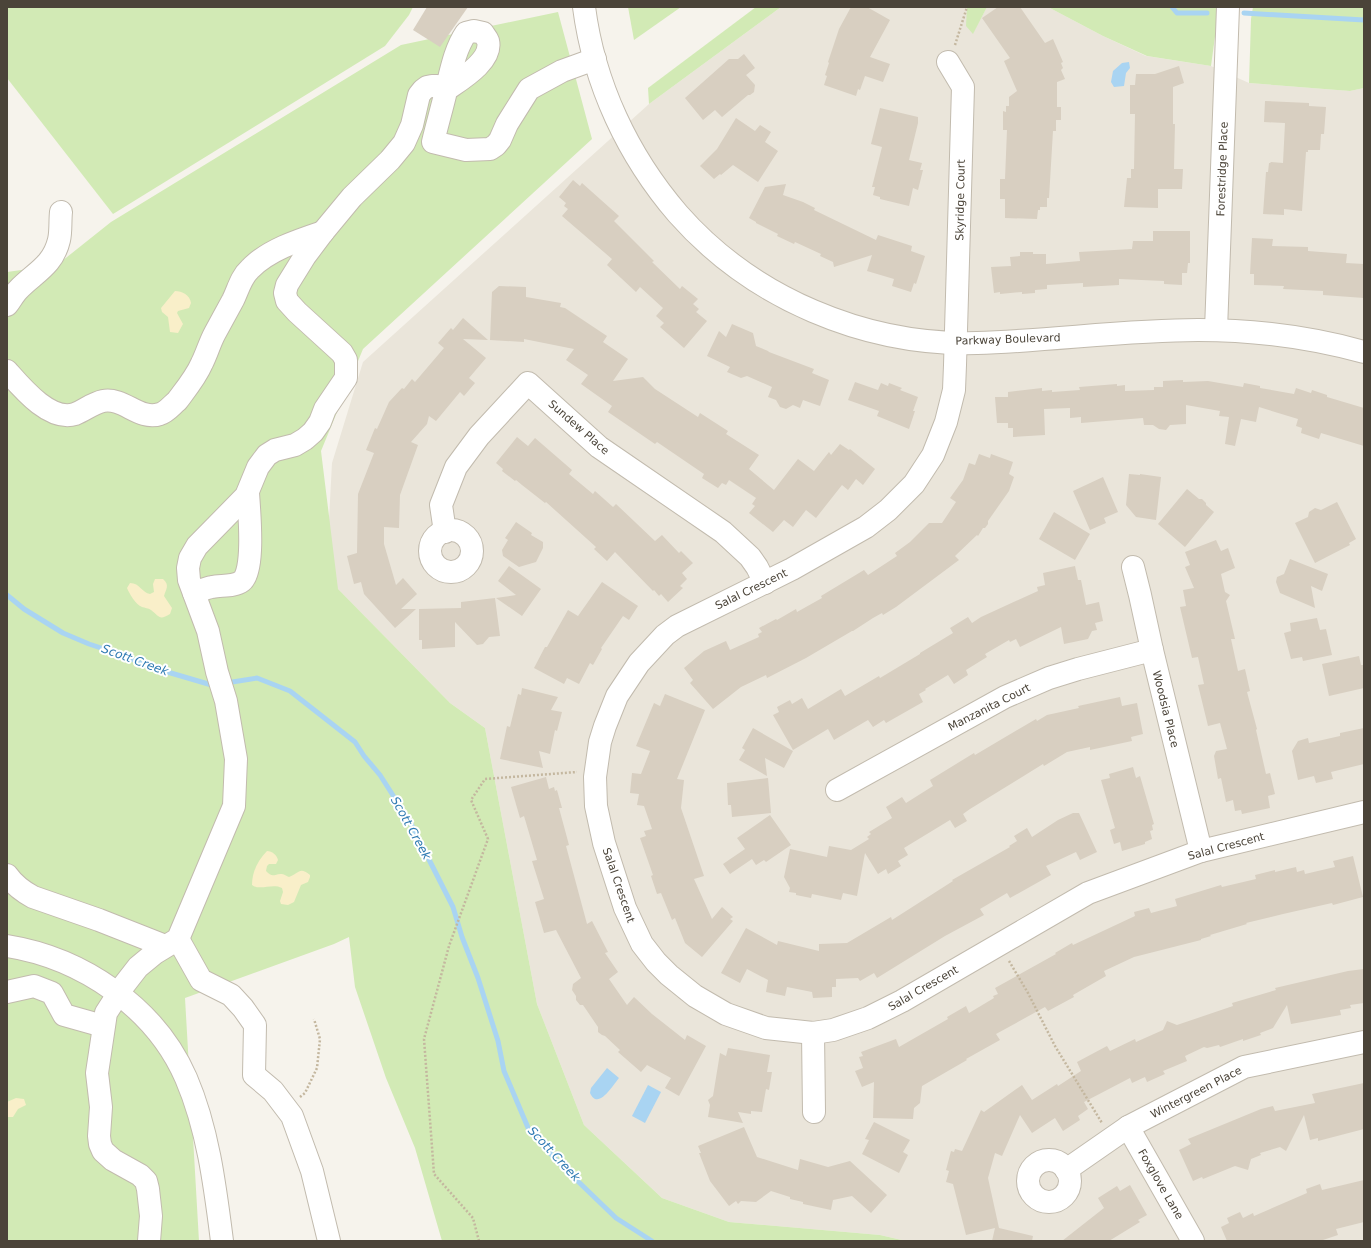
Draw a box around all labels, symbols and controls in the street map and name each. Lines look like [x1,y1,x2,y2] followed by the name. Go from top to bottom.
[1214,121,1231,217] street label: Forestridge Place
[953,158,968,241] street label: Skyridge Court
[955,331,1061,348] street label: Parkway Boulevard
[546,397,612,457] street label: Sundew Place
[713,566,790,613] street label: Salal Crescent
[100,641,171,679] water label: Scott Creek
[1150,669,1181,749] street label: Woodsia Place
[946,681,1033,734] street label: Manzanita Court
[388,794,435,863] water label: Scott Creek
[1186,830,1266,863] street label: Salal Crescent
[600,846,638,925] street label: Salal Crescent
[886,963,961,1014] street label: Salal Crescent
[1148,1064,1244,1121] street label: Wintergreen Place
[525,1124,584,1185] water label: Scott Creek
[1135,1147,1186,1222] street label: Foxglove Lane

